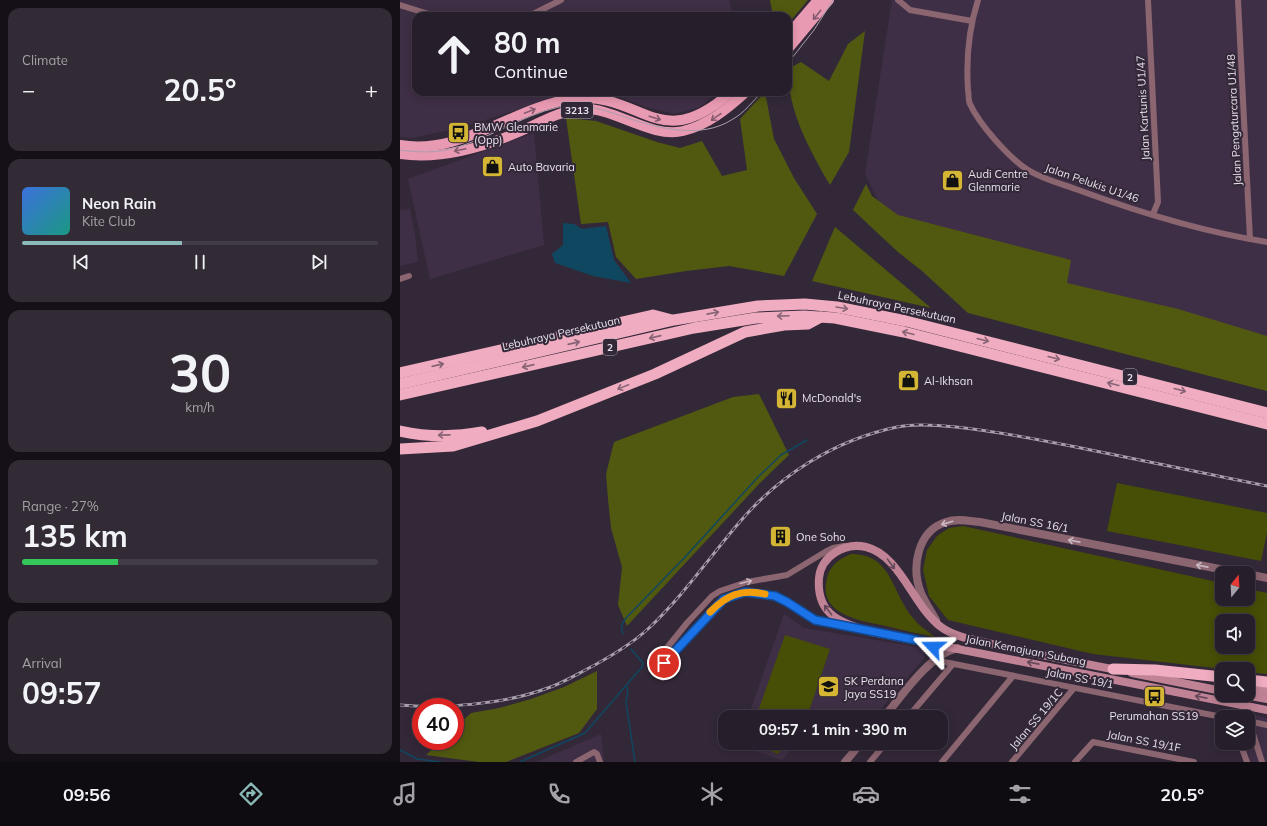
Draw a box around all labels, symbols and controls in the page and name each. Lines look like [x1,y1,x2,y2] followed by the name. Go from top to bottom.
[813,9,821,20] one-way arrow
[494,25,560,60] text: 80 m
[428,28,480,80] icon: ahead
[22,52,68,68] text: Climate
[1224,53,1244,186] street label: Jalan Pengaturcara U1/48
[1133,55,1153,161] street label: Jalan Kartunis U1/47
[494,60,568,83] text: Continue
[164,71,236,109] text: 20.5°
[22,76,35,104] text: −
[365,76,378,104] text: +
[561,102,593,118] road number: 3213
[524,106,536,114] one-way arrow
[711,113,722,121] one-way arrow
[649,115,662,122] one-way arrow
[445,120,471,146] bus stop icon: BMW Glenmarie (Opp)
[474,120,558,147] place label: BMW Glenmarie (Opp)
[454,147,467,155] one-way arrow
[479,154,505,180] shop icon: Auto Bavaria
[508,160,575,174] place label: Auto Bavaria
[1043,160,1141,206] street label: Jalan Pelukis U1/46
[939,167,965,193] shop icon: Audi Centre Glenmarie
[968,167,1028,194] place label: Audi Centre Glenmarie
[82,194,156,213] text: Neon Rain
[82,213,136,229] text: Kite Club
[70,251,92,273] icon: previous
[189,251,211,273] icon: pause
[308,251,330,273] icon: next
[837,288,957,326] street label: Lebuhraya Persekutuan
[835,304,848,312] one-way arrow
[706,309,719,317] one-way arrow
[777,312,790,320] one-way arrow
[501,313,621,353] street label: Lebuhraya Persekutuan
[902,328,915,336] one-way arrow
[649,333,662,341] one-way arrow
[976,337,989,344] one-way arrow
[568,339,581,347] one-way arrow
[603,339,617,355] road number: 2
[169,340,231,405] text: 30
[1048,355,1061,362] one-way arrow
[431,360,444,368] one-way arrow
[522,362,535,370] one-way arrow
[895,368,921,394] shop icon: Al-Ikhsan
[1123,369,1137,385] road number: 2
[924,374,973,388] place label: Al-Ikhsan
[1106,380,1119,388] one-way arrow
[618,384,630,391] one-way arrow
[773,385,799,411] restaurant icon: McDonald's
[1173,387,1186,395] one-way arrow
[802,391,862,405] place label: McDonald's
[185,399,215,415] text: km/h
[438,431,451,439] one-way arrow
[22,498,99,514] text: Range · 27%
[1000,509,1070,535] street label: Jalan SS 16/1
[22,517,128,555] text: 135 km
[940,519,953,527] one-way arrow
[768,524,794,550] building icon: One Soho
[796,530,846,544] place label: One Soho
[1068,537,1081,545] one-way arrow
[887,558,896,569] one-way arrow
[1196,561,1209,569] one-way arrow
[1215,566,1255,606] north arrow
[1215,566,1255,750] map controls
[739,578,752,586] one-way arrow
[824,605,832,616] one-way arrow
[1215,614,1255,654] button: sound
[912,626,954,668] position arrow
[965,631,1087,669] street label: Jalan Kemajuan Subang
[647,646,681,680] pin
[653,652,675,674] icon: arrive
[22,655,62,671] text: Arrival
[1027,659,1040,667] one-way arrow
[1215,662,1255,702] button: search
[1045,665,1115,691] street label: Jalan SS 19/1
[22,674,101,712] text: 09:57
[816,674,842,700] school or university icon: SK Perdana Jaya SS19
[844,674,904,701] place label: SK Perdana Jaya SS19
[1141,683,1167,709] bus stop icon: Perumahan SS19
[1006,685,1066,753] street label: Jalan SS 19/1C
[1195,692,1208,700] one-way arrow
[412,698,464,750] speed limit sign: 40
[1110,709,1198,723] place label: Perumahan SS19
[1215,710,1255,750] button: layers
[759,720,907,739] text: 09:57 · 1 min · 390 m
[1106,727,1182,755] street label: Jalan SS 19/1F
[237,780,265,808] icon: directions
[391,780,419,808] icon: music
[545,780,573,808] icon: phone
[698,780,726,808] icon: climate
[852,780,880,808] icon: car
[1006,780,1034,808] icon: filters
[63,783,111,806] text: 09:56
[1160,783,1204,806] text: 20.5°

